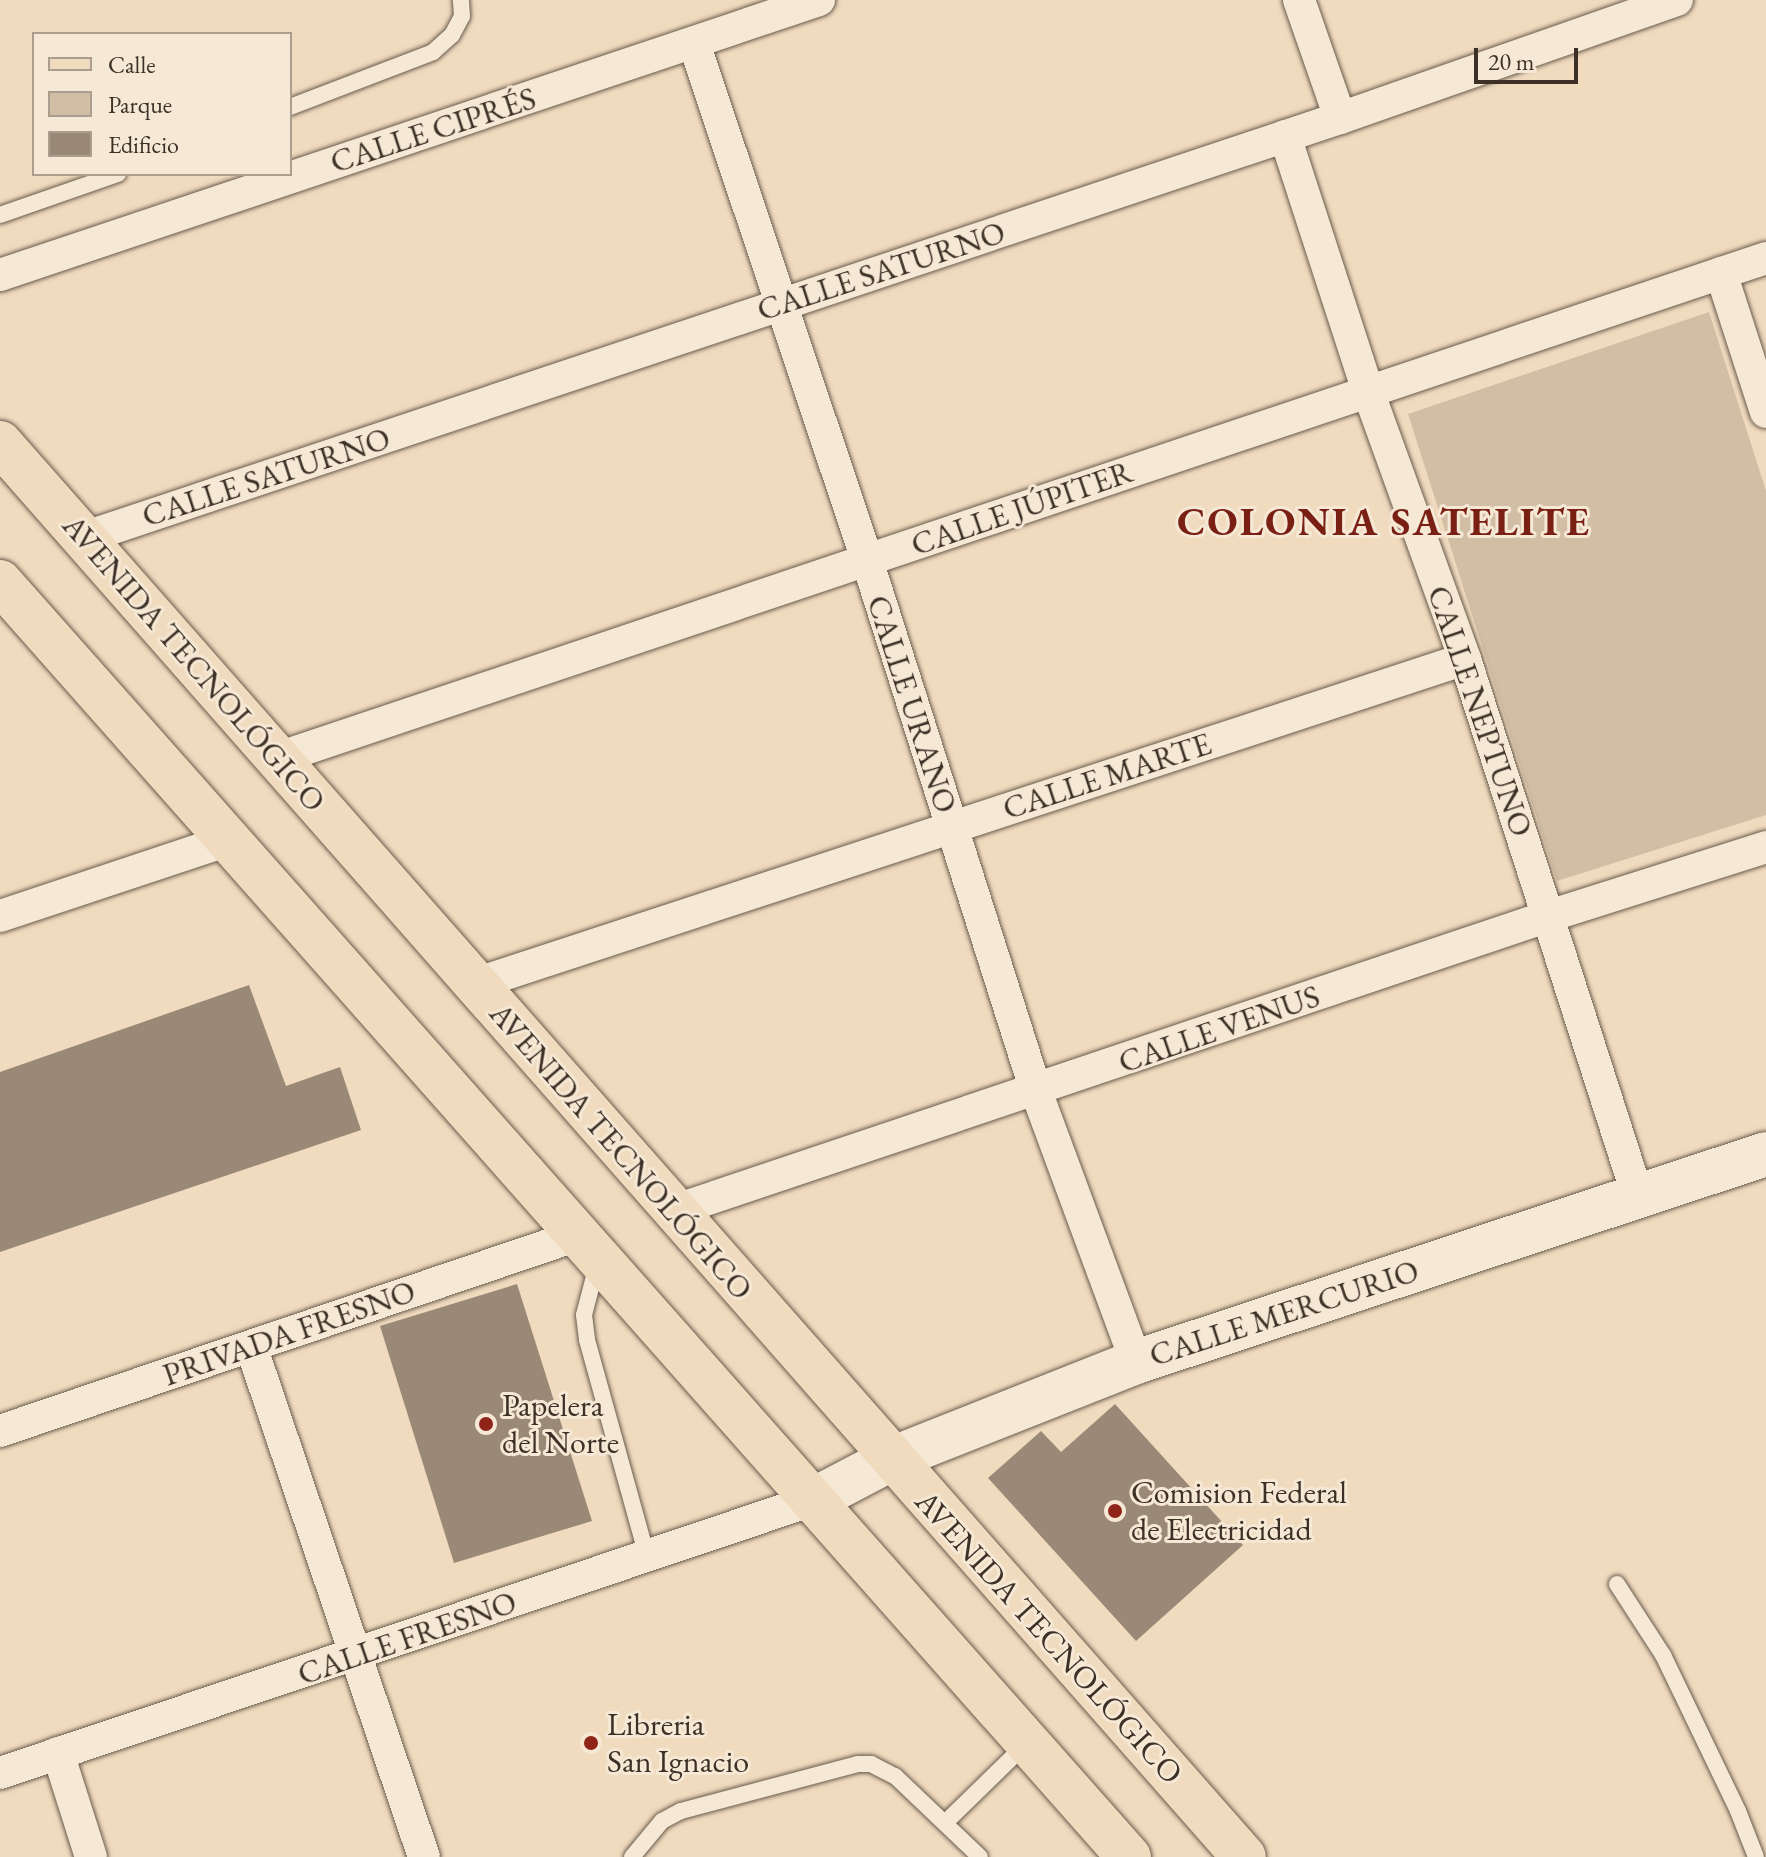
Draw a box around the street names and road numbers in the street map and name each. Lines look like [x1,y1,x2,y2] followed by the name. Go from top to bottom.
[325,79,541,181] street label: CALLE CIPRÉS
[752,213,1010,329] street label: CALLE SATURNO
[137,419,395,535] street label: CALLE SATURNO
[906,452,1138,564] street label: CALLE JÚPITER
[54,506,334,820] street label: AVENIDA TECNOLÓGICO
[1419,581,1541,841] street label: CALLE NEPTUNO
[859,590,965,818] street label: CALLE URANO
[998,724,1216,828] street label: CALLE MARTE
[1113,977,1325,1081] street label: CALLE VENUS
[481,994,761,1308] street label: AVENIDA TECNOLÓGICO
[1145,1251,1423,1375] street label: CALLE MERCURIO
[158,1272,420,1394] street label: PRIVADA FRESNO
[907,1482,1191,1792] street label: AVENIDA TECNOLÓGICO
[293,1583,521,1693] street label: CALLE FRESNO

